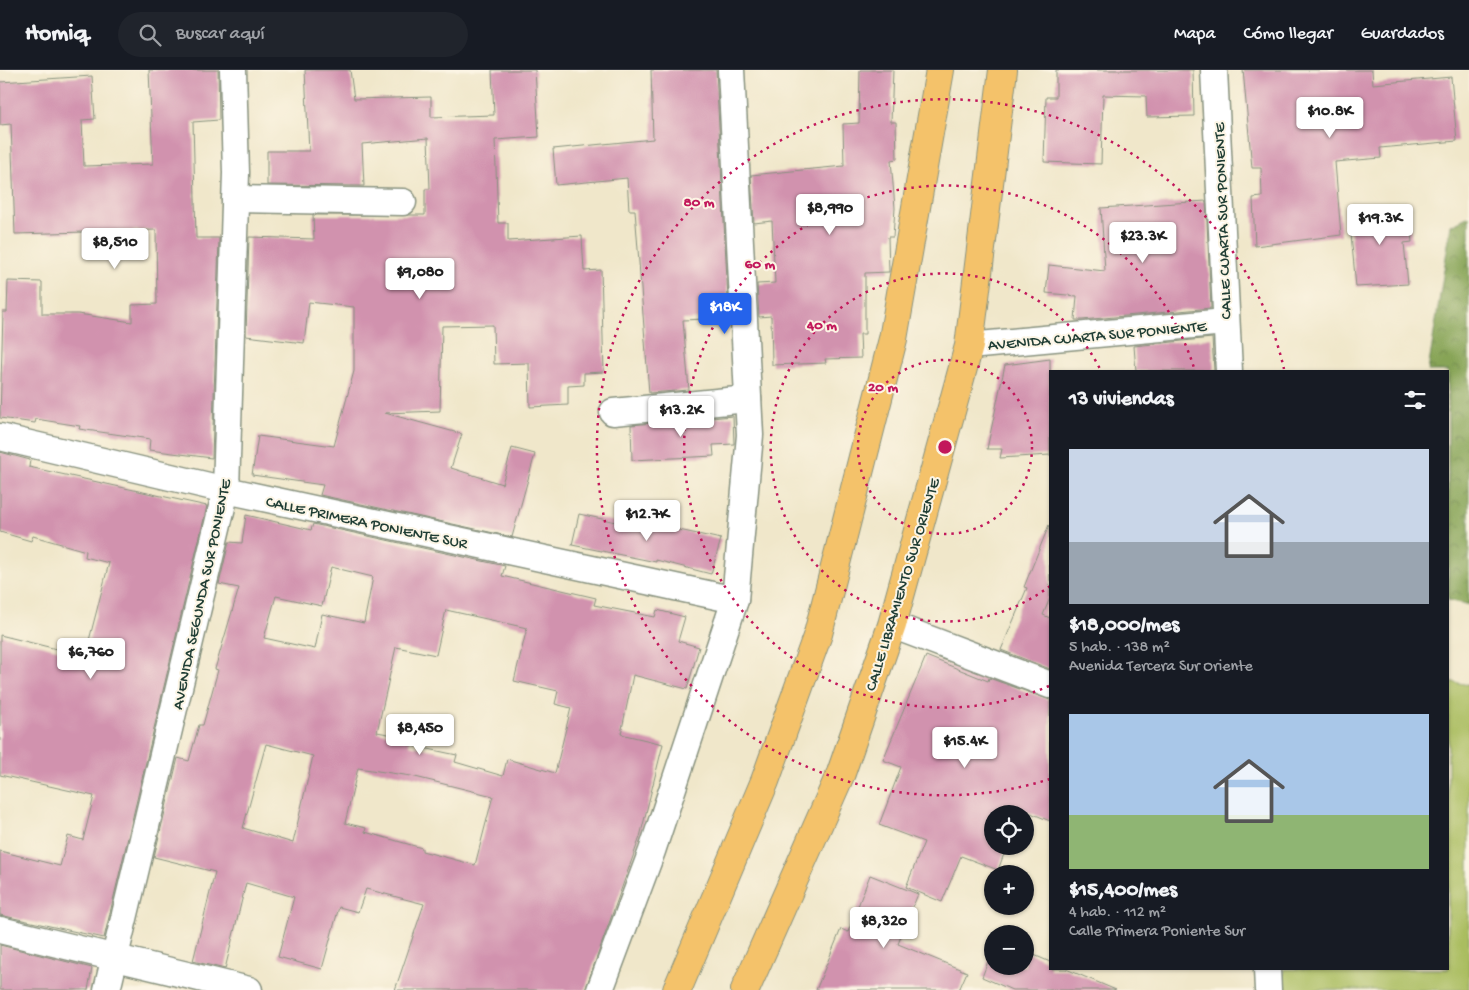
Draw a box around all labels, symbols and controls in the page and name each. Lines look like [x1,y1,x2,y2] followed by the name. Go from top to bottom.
[118,12,468,57] search box
[25,20,88,49] text: Homiq
[136,21,164,49] icon: search
[176,23,265,46] text: Buscar aquí
[1174,24,1215,45] text: Mapa
[1243,24,1333,45] text: Cómo llegar
[1361,24,1444,45] text: Guardados
[1289,97,1371,139] pin: $10.8K
[1307,103,1353,122] text: $10.8K
[1212,121,1237,320] street label: CALLE CUARTA SUR PONIENTE
[684,194,715,212] text: 80 m
[789,194,871,236] pin: $8,990
[807,200,853,219] text: $8,990
[1339,204,1421,246] pin: $19.3K
[1358,210,1402,229] text: $19.3K
[1102,222,1184,264] pin: $23.3K
[74,228,156,270] pin: $8,510
[1120,228,1166,247] text: $23.3K
[93,234,137,253] text: $8,510
[745,256,776,274] text: 60 m
[379,258,461,300] pin: $9,080
[396,264,444,283] text: $9,080
[695,292,755,335] pin: $18K
[709,299,741,318] text: $18K
[806,317,837,335] text: 40 m
[987,318,1208,357] street label: AVENIDA CUARTA SUR PONIENTE
[868,379,898,397] text: 20 m
[1401,386,1429,414] icon: filters
[1069,388,1174,413] text: 13 viviendas
[640,396,722,438] pin: $13.2K
[659,402,703,421] text: $13.2K
[936,438,954,456] centre of rings
[863,475,946,694] street label: CALLE LIBRAMIENTO SUR ORIENTE
[170,477,237,712] street label: AVENIDA SEGUNDA SUR PONIENTE
[1204,481,1294,571] icon: home
[264,494,469,555] street label: CALLE PRIMERA PONIENTE SUR
[606,500,688,542] pin: $12.7K
[625,506,669,525] text: $12.7K
[1069,614,1179,639] text: $18,000/mes
[50,638,132,680] pin: $6,760
[1069,639,1170,658] text: 5 hab. · 138 m²
[68,644,114,663] text: $6,760
[1069,658,1253,677] text: Avenida Tercera Sur Oriente
[379,714,461,756] pin: $8,450
[397,720,443,739] text: $8,450
[924,726,1006,769] pin: $15.4K
[943,733,987,752] text: $15.4K
[1204,746,1294,836] icon: home
[984,805,1034,975] map controls
[984,805,1034,855] button: locate
[984,865,1034,915] button: +
[1069,879,1177,904] text: $15,400/mes
[1069,904,1166,923] text: 4 hab. · 112 m²
[843,906,925,949] pin: $8,320
[861,913,907,932] text: $8,320
[1069,923,1245,942] text: Calle Primera Poniente Sur
[984,925,1034,975] button: −

